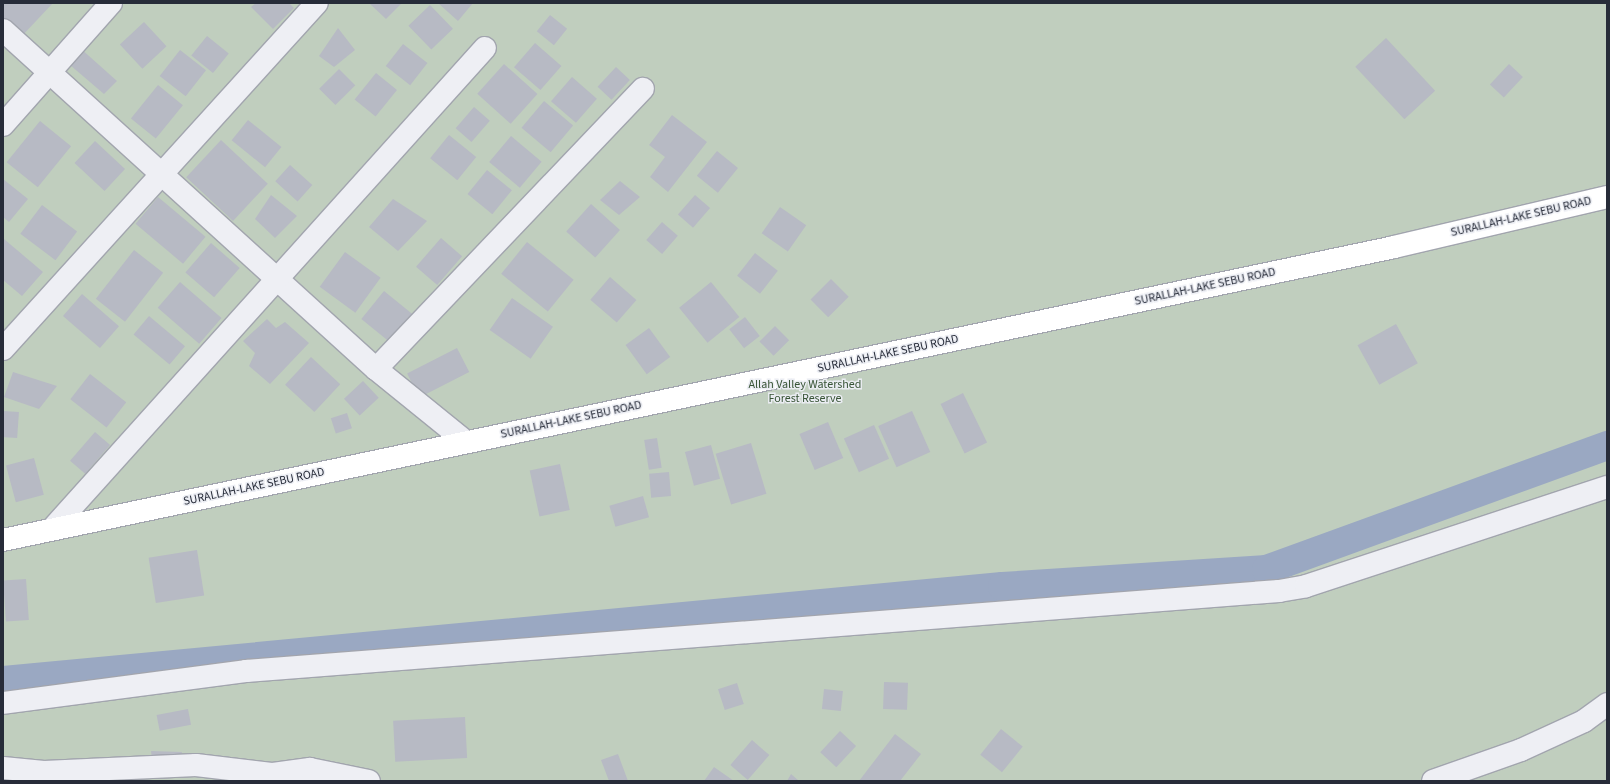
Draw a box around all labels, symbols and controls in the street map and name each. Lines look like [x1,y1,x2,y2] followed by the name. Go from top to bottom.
[1449,194,1593,240] street label: SURALLAH-LAKE SEBU ROAD
[1133,265,1277,309] street label: SURALLAH-LAKE SEBU ROAD
[816,332,960,376] street label: SURALLAH-LAKE SEBU ROAD
[749,378,861,406] park label: Allah Valley Watershed Forest Reserve
[499,398,643,442] street label: SURALLAH-LAKE SEBU ROAD
[182,465,326,509] street label: SURALLAH-LAKE SEBU ROAD

